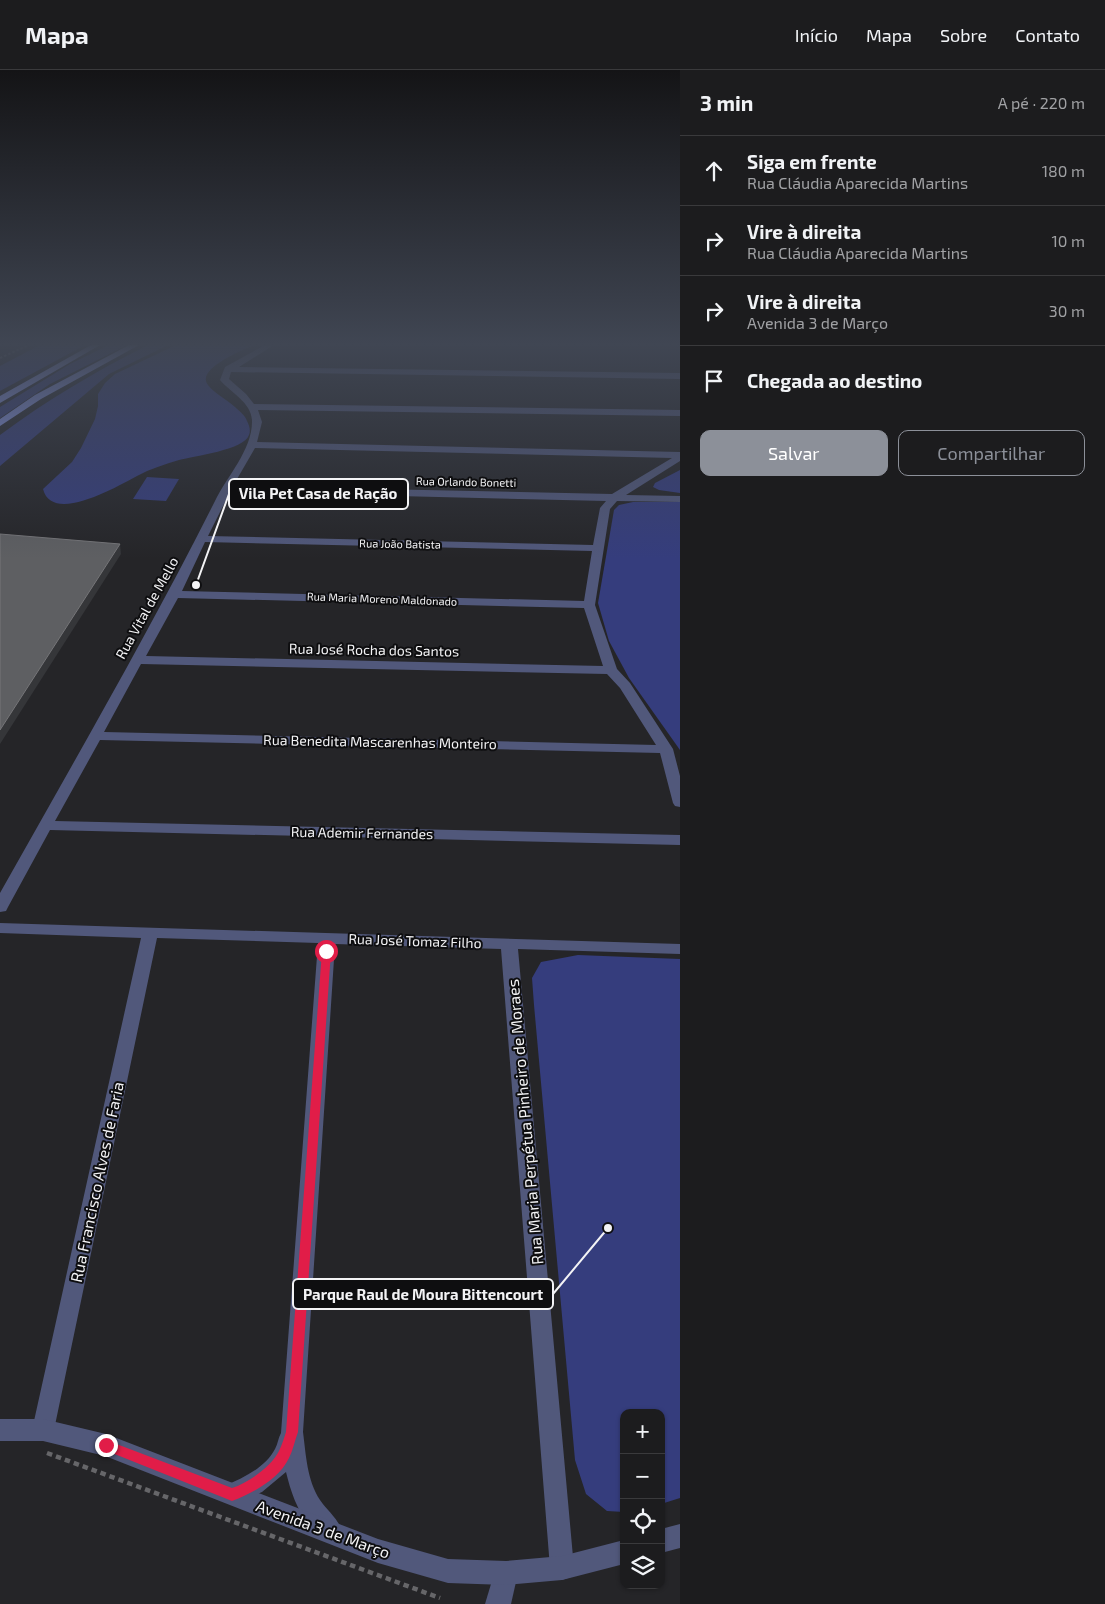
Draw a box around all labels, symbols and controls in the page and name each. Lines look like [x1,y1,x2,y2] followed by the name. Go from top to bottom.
[25,20,89,49] text: Mapa
[795,24,838,46] text: Início
[866,24,912,46] text: Mapa
[940,24,987,46] text: Sobre
[1015,24,1080,46] text: Contato
[700,90,753,115] text: 3 min
[998,93,1085,112] text: A pé · 220 m
[747,150,877,173] text: Siga em frente
[700,157,728,185] icon: ahead
[1042,161,1085,180] text: 180 m
[747,173,968,192] text: Rua Cláudia Aparecida Martins
[747,220,861,243] text: Vire à direita
[700,227,728,255] icon: right
[1051,231,1085,250] text: 10 m
[747,243,968,262] text: Rua Cláudia Aparecida Martins
[747,290,861,313] text: Vire à direita
[700,297,728,325] icon: right
[1049,301,1085,320] text: 30 m
[747,313,888,332] text: Avenida 3 de Março
[700,367,728,395] icon: arrive
[747,369,922,392] text: Chegada ao destino
[700,430,888,476] button: Salvar
[898,430,1085,476] button: Compartilhar
[416,474,516,489] street label: Rua Orlando Bonetti
[229,479,408,509] callout: Vila Pet Casa de Ração
[239,484,397,504] text: Vila Pet Casa de Ração
[359,536,441,551] street label: Rua João Batista
[112,554,182,662] street label: Rua Vital de Mello
[307,589,457,608] street label: Rua Maria Moreno Maldonado
[289,640,459,659] street label: Rua José Rocha dos Santos
[263,731,497,752] street label: Rua Benedita Mascarenhas Monteiro
[291,823,433,842] street label: Rua Ademir Fernandes
[348,930,482,951] street label: Rua José Tomaz Filho
[315,940,338,963] route start
[503,979,546,1266] street label: Rua Maria Perpétua Pinheiro de Moraes
[66,1080,127,1284] street label: Rua Francisco Alves de Faria
[293,1279,553,1309] callout: Parque Raul de Moura Bittencourt
[303,1285,543,1303] text: Parque Raul de Moura Bittencourt
[620,1409,665,1589] map controls
[620,1409,665,1454] button: +
[95,1434,118,1457] route end
[620,1454,665,1499] button: −
[253,1495,393,1563] street label: Avenida 3 de Março
[620,1499,665,1544] button: locate
[620,1544,665,1589] button: layers

